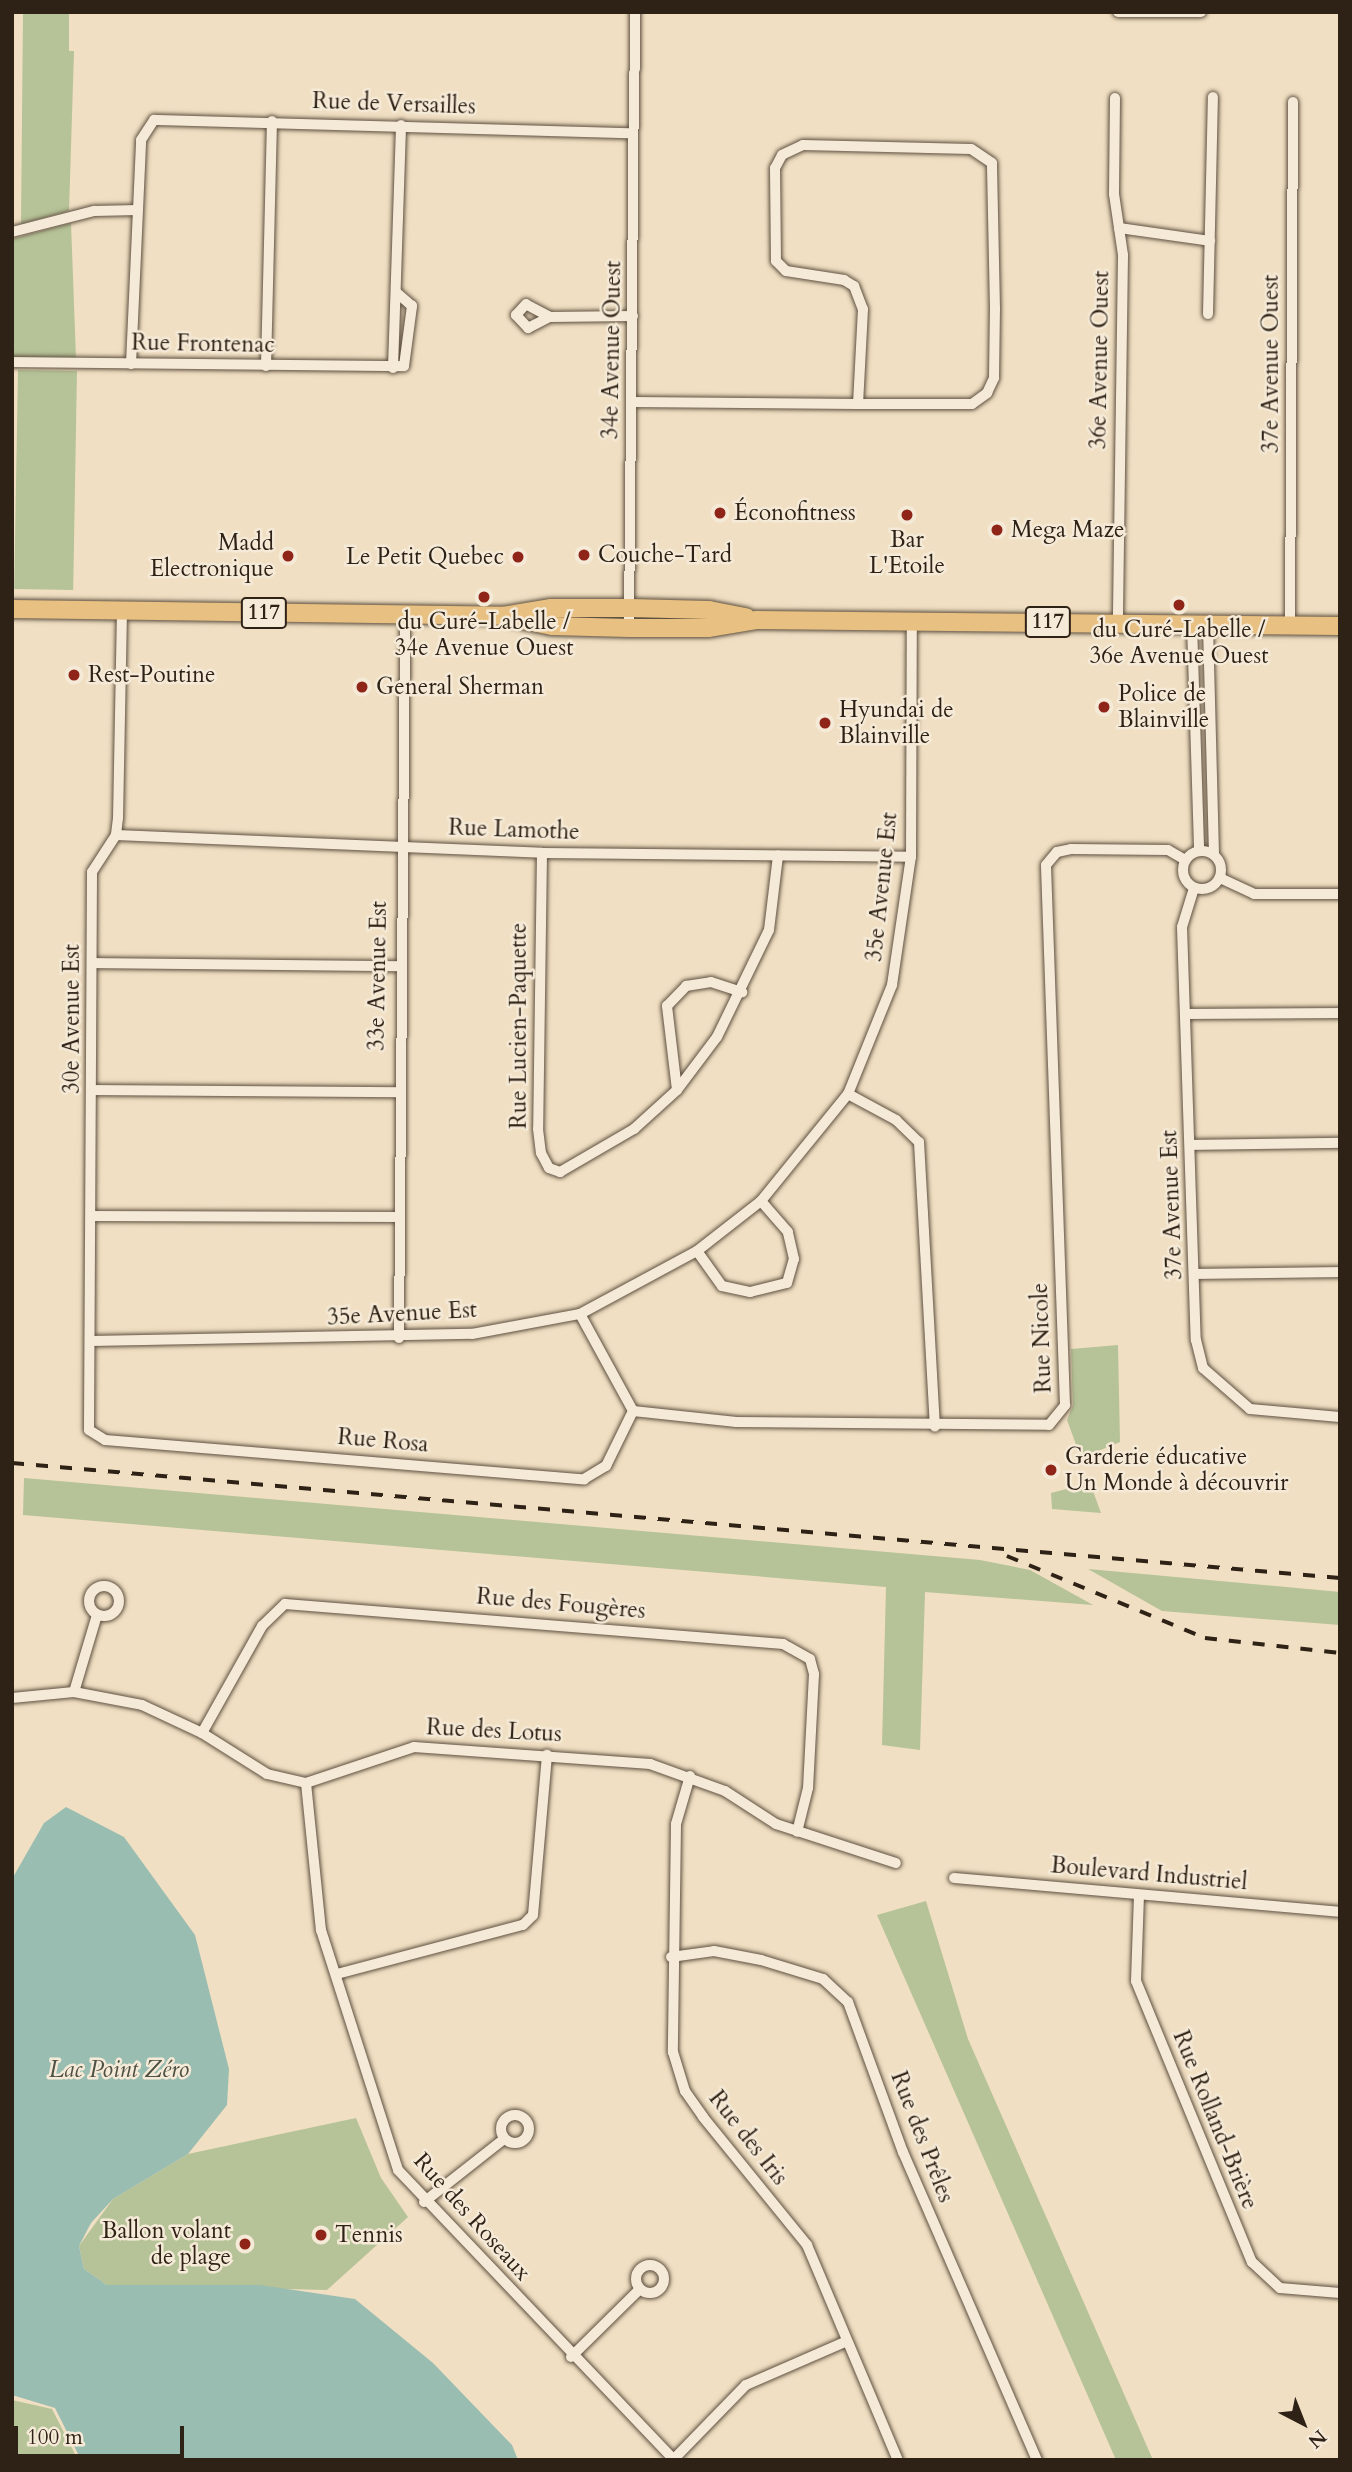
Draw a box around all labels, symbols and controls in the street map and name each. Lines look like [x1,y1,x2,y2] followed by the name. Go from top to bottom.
[312,87,476,121] street label: Rue de Versailles
[597,260,627,440] street label: 34e Avenue Ouest
[1085,270,1115,450] street label: 36e Avenue Ouest
[1257,275,1285,453] street label: 37e Avenue Ouest
[131,329,275,359] street label: Rue Frontenac
[734,499,856,527] place label: Éconofitness
[712,505,728,521] marker: Éconofitness
[899,507,915,523] marker: Bar L'Etoile
[1011,516,1124,544] place label: Mega Maze
[989,522,1005,538] marker: Mega Maze
[869,526,945,580] place label: Bar L'Etoile
[150,529,274,583] place label: Madd Electronique
[598,541,732,569] place label: Couche-Tard
[346,543,504,571] place label: Le Petit Quebec
[576,547,592,563] marker: Couche-Tard
[280,548,296,564] marker: Madd Electronique
[510,549,526,565] marker: Le Petit Quebec
[476,589,492,605] marker: du Curé-Labelle / 34e Avenue Ouest
[240,596,288,630] road number: 117
[1171,597,1187,613] marker: du Curé-Labelle / 36e Avenue Ouest
[1024,604,1072,640] road number: 117
[395,608,573,662] place label: du Curé-Labelle / 34e Avenue Ouest
[1090,616,1268,670] place label: du Curé-Labelle / 36e Avenue Ouest
[88,661,215,689] place label: Rest-Poutine
[66,667,82,683] marker: Rest-Poutine
[376,673,544,701] place label: General Sherman
[354,679,370,695] marker: General Sherman
[1118,680,1209,734] place label: Police de Blainville
[839,696,954,750] place label: Hyundai de Blainville
[1096,699,1112,715] marker: Police de Blainville
[817,715,833,731] marker: Hyundai de Blainville
[860,811,904,963] street label: 35e Avenue Est
[448,814,580,846] street label: Rue Lamothe
[363,901,393,1051] street label: 33e Avenue Est
[505,923,533,1129] street label: Rue Lucien-Paquette
[58,944,86,1094] street label: 30e Avenue Est
[1156,1130,1188,1280] street label: 37e Avenue Est
[1026,1282,1058,1394] street label: Rue Nicole
[326,1296,478,1332] street label: 35e Avenue Est
[336,1423,430,1459] street label: Rue Rosa
[1065,1443,1288,1497] place label: Garderie éducative Un Monde à découvrir
[1043,1462,1059,1478] marker: Garderie éducative Un Monde à découvrir
[475,1583,647,1625] street label: Rue des Fougères
[426,1714,562,1748] street label: Rue des Lotus
[1050,1852,1248,1896] street label: Boulevard Industriel
[1167,2027,1263,2213] street label: Rue Rolland-Brière
[49,2056,189,2084] water label: Lac Point Zéro
[884,2068,960,2206] street label: Rue des Prêles
[703,2085,793,2191] street label: Rue des Iris
[407,2147,537,2287] street label: Rue des Roseaux
[102,2217,231,2271] place label: Ballon volant de plage
[335,2221,403,2249] place label: Tennis
[313,2227,329,2243] marker: Tennis
[237,2236,253,2252] marker: Ballon volant de plage
[1268,2388,1338,2458] north arrow
[18,2412,187,2456] scale bar
[27,2423,83,2452] text: 100 m
[1302,2423,1332,2454] text: N

